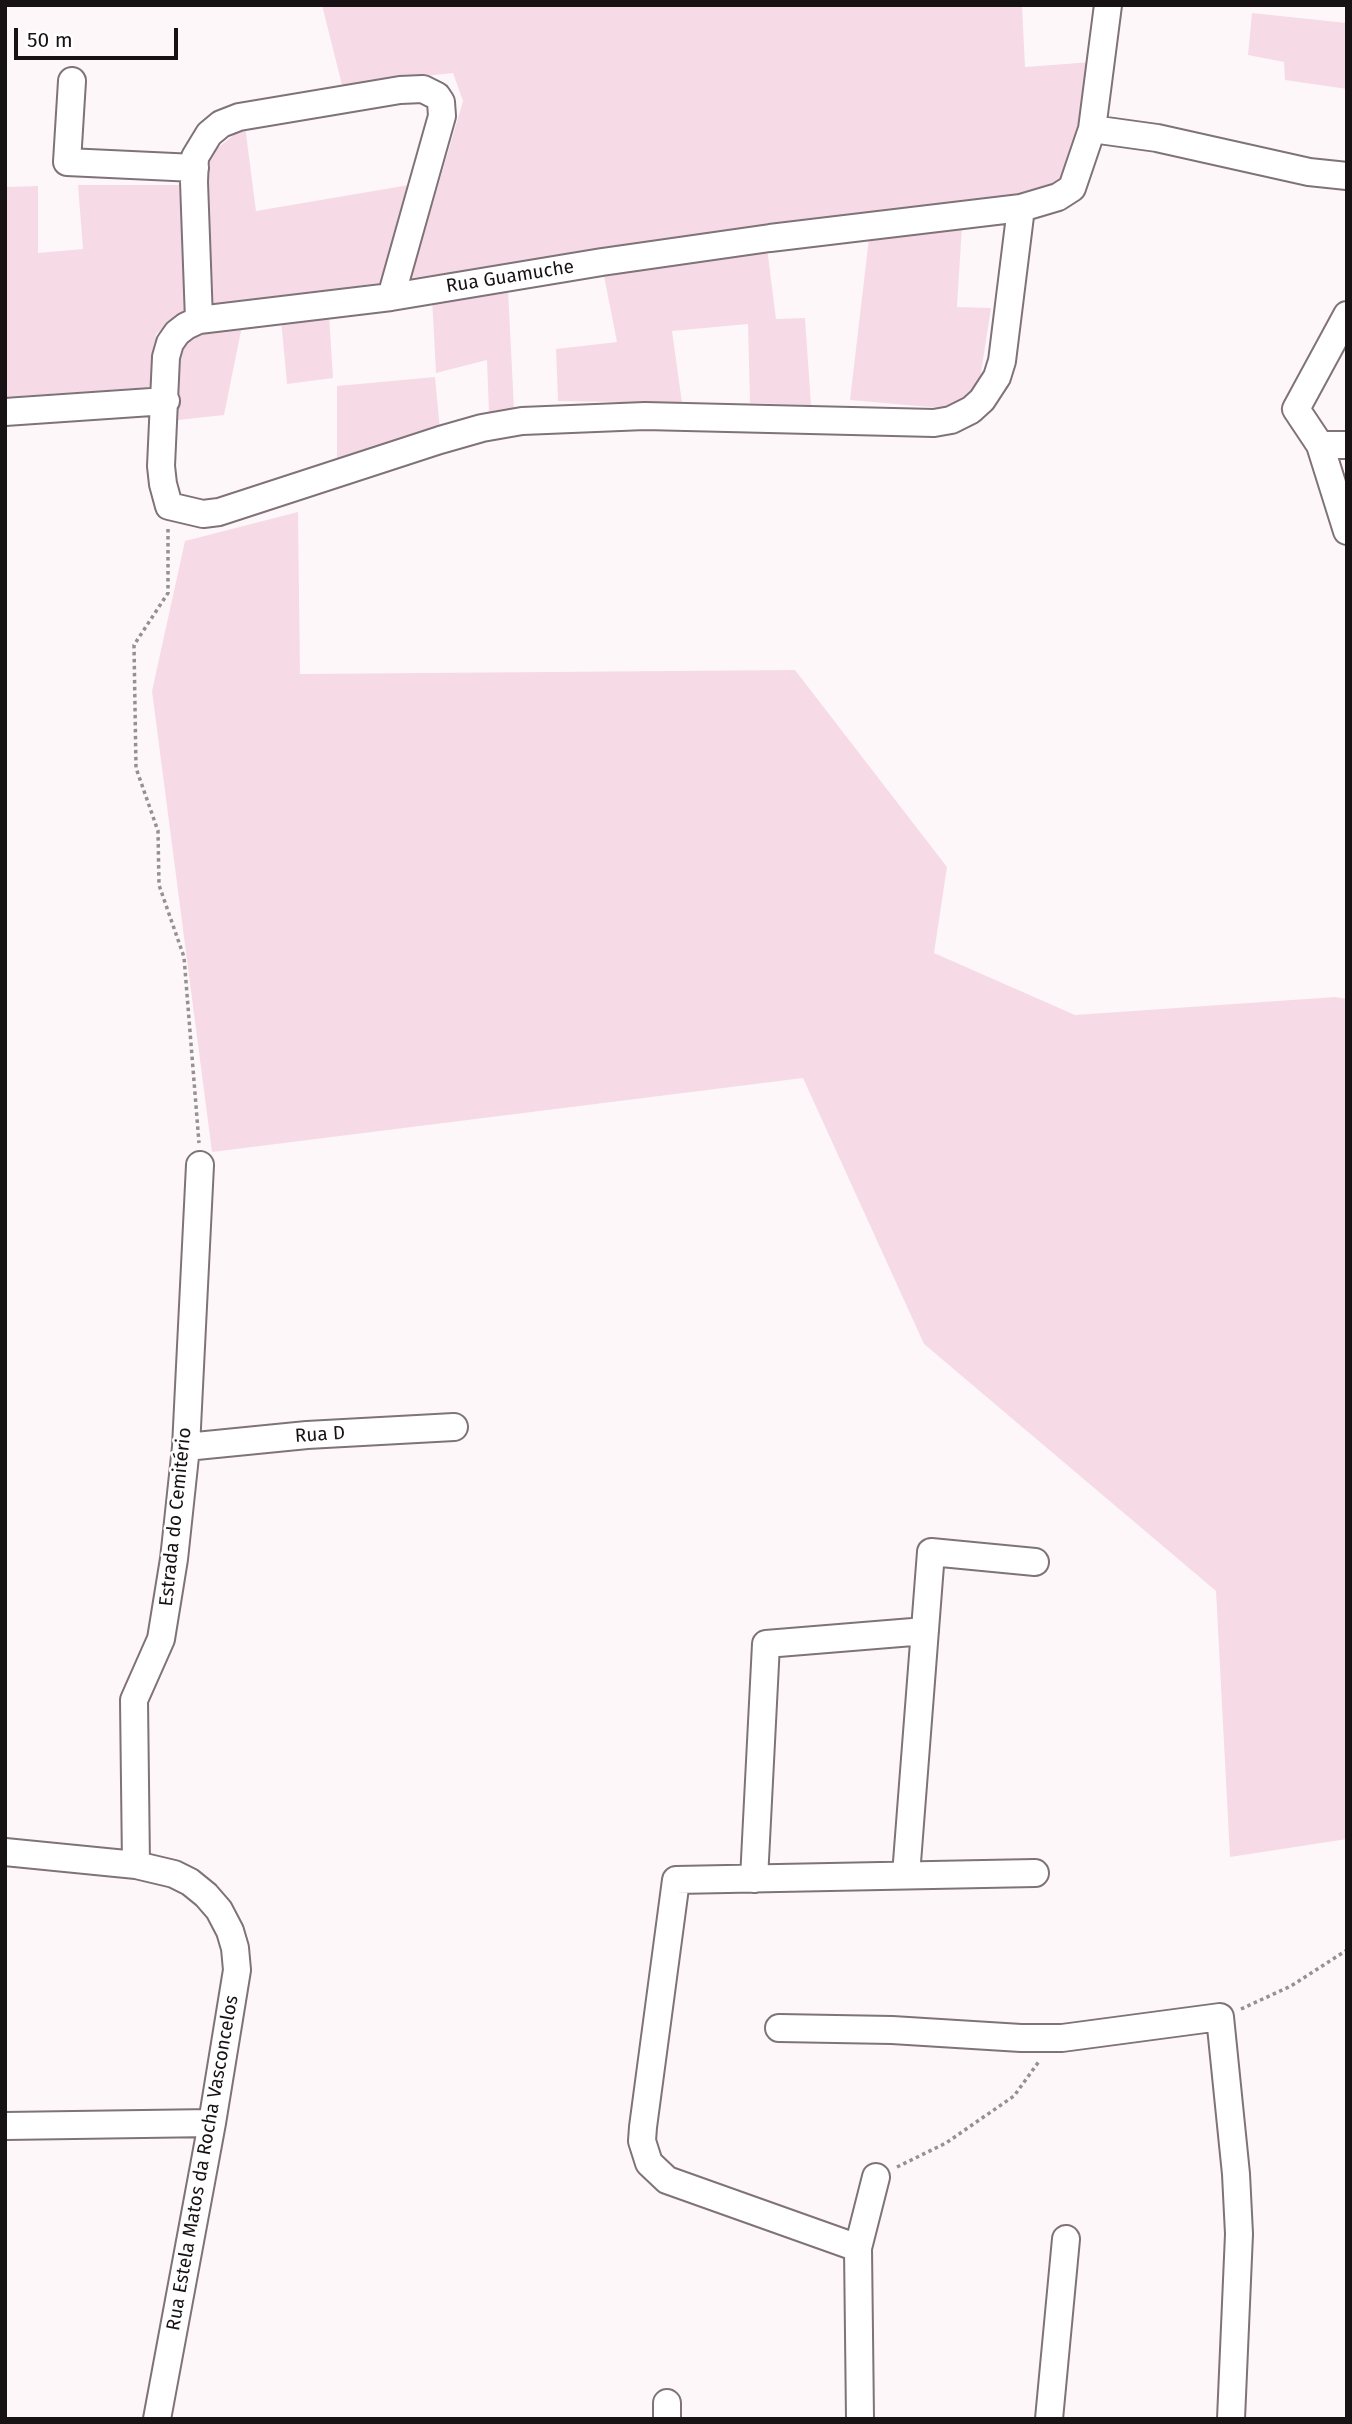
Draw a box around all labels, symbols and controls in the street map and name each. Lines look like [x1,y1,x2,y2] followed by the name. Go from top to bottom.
[18,14,182,58] scale bar
[27,27,73,53] text: 50 m
[444,256,576,298] street label: Rua Guamuche
[294,1422,346,1448] street label: Rua D
[155,1426,197,1608] street label: Estrada do Cemitério
[162,1993,244,2333] street label: Rua Estela Matos da Rocha Vasconcelos

